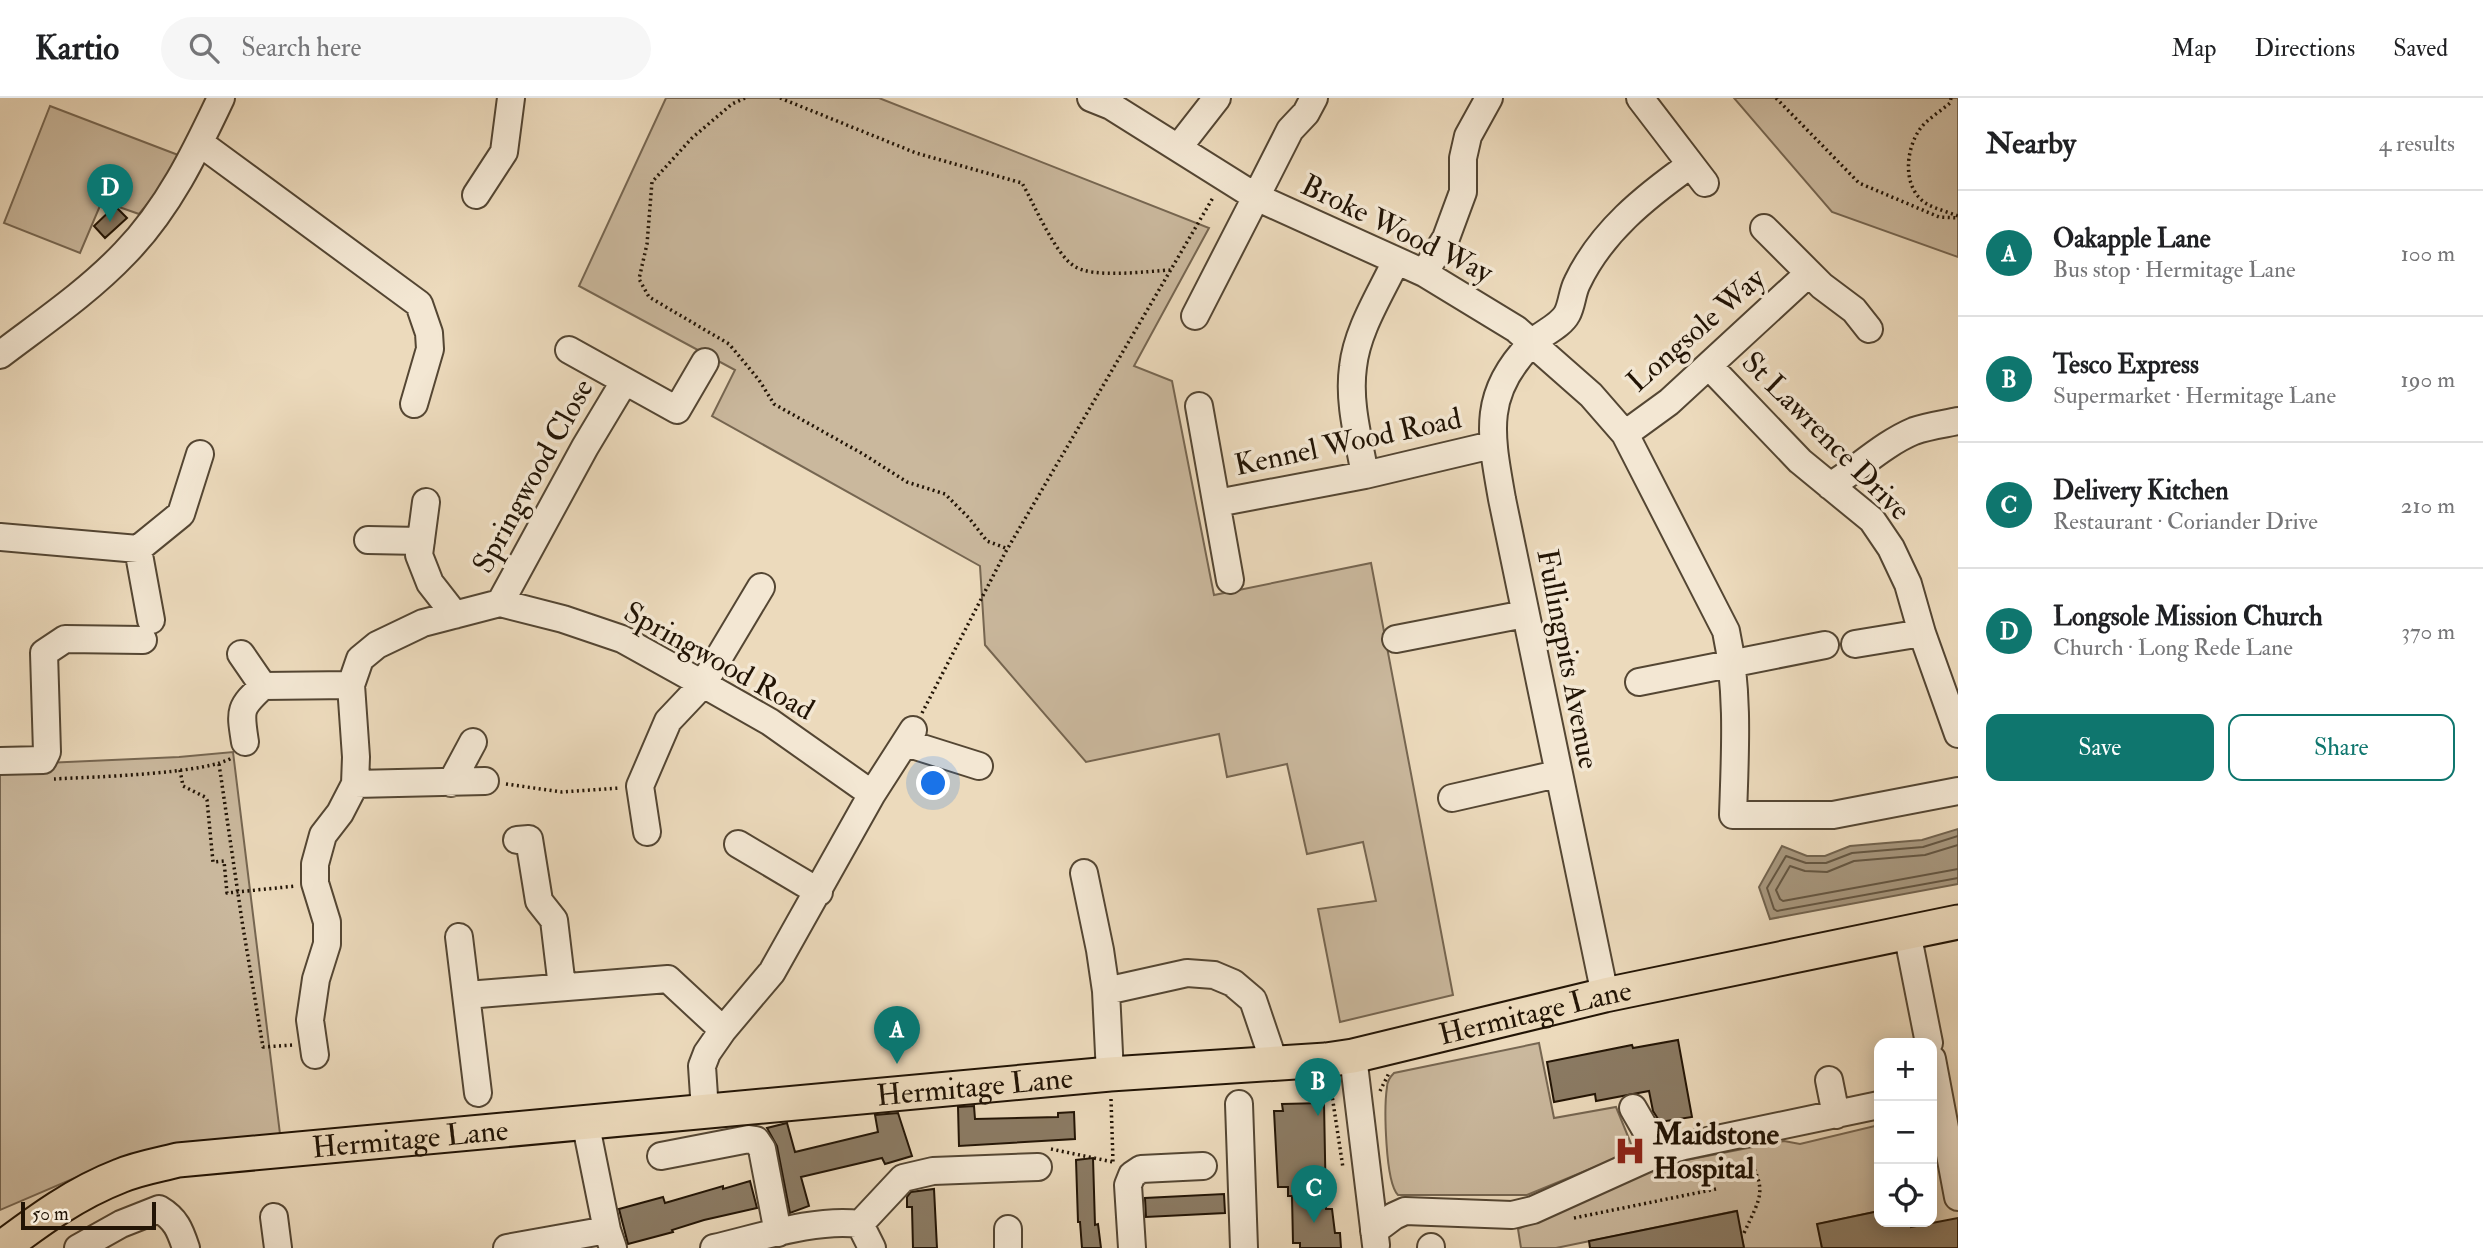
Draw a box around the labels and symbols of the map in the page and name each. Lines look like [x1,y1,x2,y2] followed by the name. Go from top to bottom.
[87,164,133,222] pin: D
[1295,167,1500,292] street label: Broke Wood Way
[1619,260,1773,400] street label: Longsole Way
[1734,344,1918,528] street label: St Lawrence Drive
[464,372,602,580] street label: Springwood Close
[1231,400,1465,484] street label: Kennel Wood Road
[1529,546,1607,772] street label: Fullingpits Avenue
[617,593,821,729] street label: Springwood Road
[916,766,950,800] your location
[1435,972,1635,1053] street label: Hermitage Lane
[874,1006,920,1064] pin: A
[1295,1058,1341,1116] pin: B
[875,1059,1074,1114] street label: Hermitage Lane
[310,1111,510,1166] street label: Hermitage Lane
[1652,1116,1780,1187] place label: Maidstone Hospital
[1613,1134,1647,1168] hospital icon: Maidstone Hospital
[1291,1165,1337,1223] pin: C
[21,1199,156,1231] scale bar

